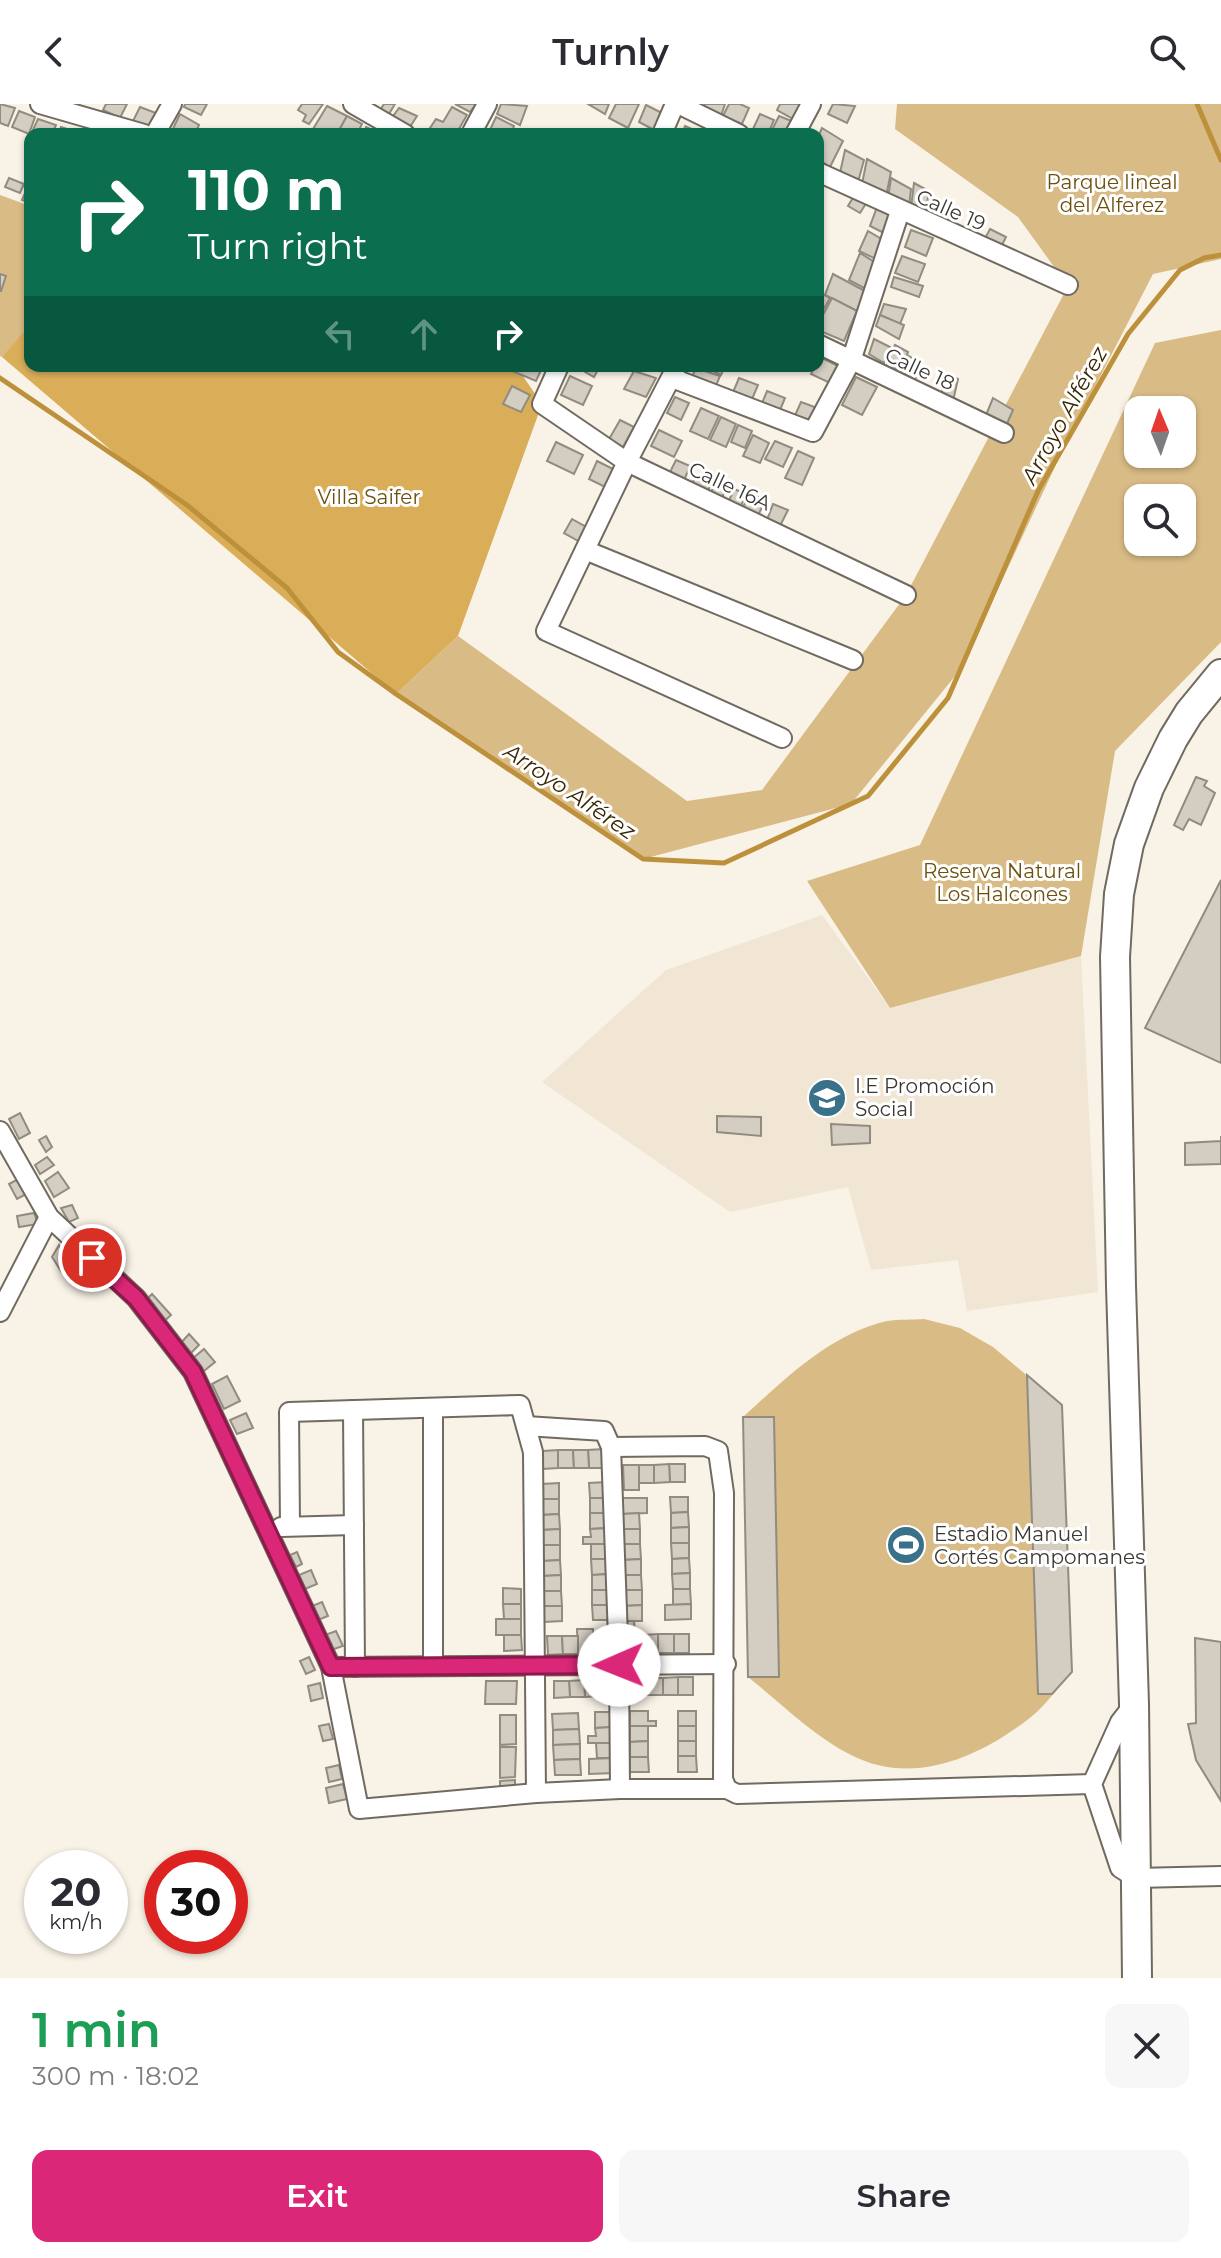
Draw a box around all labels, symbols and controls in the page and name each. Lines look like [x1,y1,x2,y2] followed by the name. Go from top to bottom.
[32,30,76,74] icon: back
[552,30,669,74] text: Turnly
[1145,30,1189,74] icon: search
[188,156,345,224] text: 110 m
[56,160,160,264] icon: right
[1046,170,1178,217] park label: Parque lineal del Alferez
[913,184,989,236] street label: Calle 19
[188,224,368,268] text: Turn right
[318,312,362,356] icon: left
[402,312,446,356] icon: ahead
[486,312,530,356] icon: right
[1015,341,1114,490] water label: Arroyo Alférez
[881,343,959,395] street label: Calle 18
[1124,396,1196,468] north arrow
[1124,396,1196,556] map controls
[685,457,775,516] street label: Calle 16A
[1124,484,1196,556] button: search
[318,485,420,509] park label: Villa Saifer
[497,736,641,846] water label: Arroyo Alférez
[923,859,1081,906] park label: Reserva Natural Los Halcones
[855,1074,994,1121] place label: I.E Promoción Social
[806,1077,848,1119] school or university icon: I.E Promoción Social
[58,1224,126,1292] pin
[70,1236,114,1280] icon: arrive
[934,1522,1145,1569] place label: Estadio Manuel Cortés Campomanes
[885,1524,927,1566] sports icon: Estadio Manuel Cortés Campomanes
[577,1623,661,1707] position arrow
[144,1850,248,1954] speed limit sign: 30
[51,1867,101,1916] text: 20
[49,1910,103,1934] text: km/h
[32,2001,161,2059] text: 1 min
[1105,2004,1189,2088] button: close
[32,2060,199,2092] text: 300 m · 18:02
[32,2150,603,2242] button: Exit
[619,2150,1189,2242] button: Share

